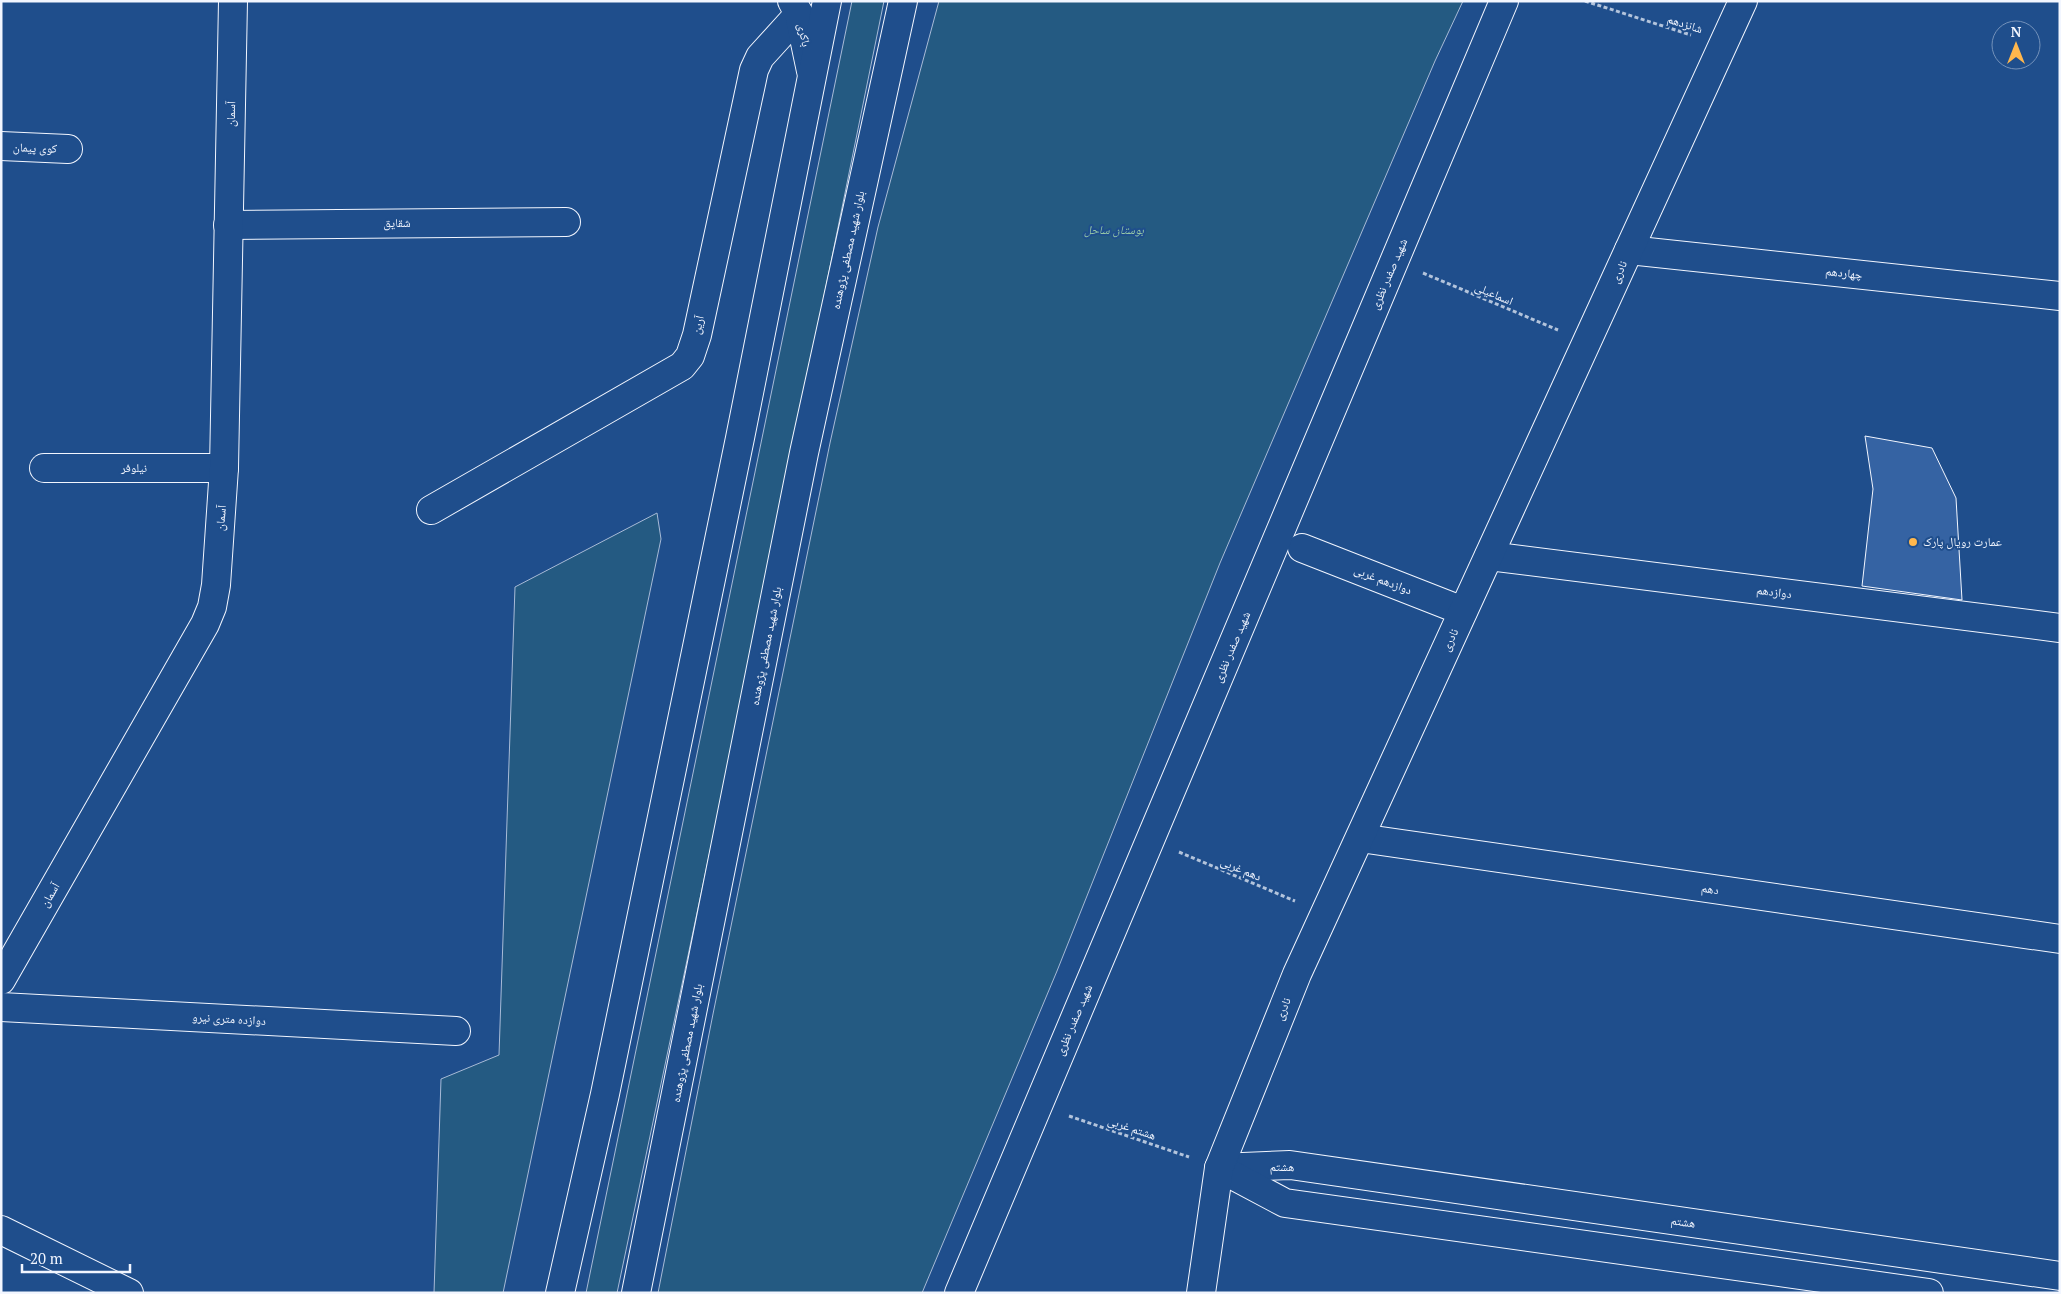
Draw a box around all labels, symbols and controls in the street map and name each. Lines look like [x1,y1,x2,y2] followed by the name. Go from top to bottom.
[1665,11,1705,37] street label: شانزدهم
[1991,20,2041,70] north arrow
[794,22,814,48] street label: باکری
[2011,22,2022,41] text: N
[223,100,238,127] street label: آسمان
[13,139,57,156] street label: کوی پیمان
[828,189,868,311] street label: بلوار شهید مصطفی پژوهنده
[383,215,411,230] street label: شقایق
[1084,222,1145,238] park label: بوستان ساحل
[1367,236,1410,312] street label: شهید صفدر نظری
[1607,258,1630,286] street label: نادری
[1825,263,1864,283] street label: چهاردهم
[1473,279,1516,309] street label: اسماعیلی
[688,313,707,336] street label: آرین
[120,460,147,475] street label: نیلوفر
[212,504,229,531] street label: آسمان
[1923,534,2002,549] place label: عمارت رویال پارک
[1907,536,1919,548] marker: عمارت رویال پارک
[1352,562,1414,598] street label: دوازدهم غربی
[1755,582,1793,602] street label: دوازدهم
[747,585,785,707] street label: بلوار شهید مصطفی پژوهنده
[1210,609,1253,685] street label: شهید صفدر نظری
[1438,626,1461,654] street label: نادری
[1218,853,1264,885] street label: دهم غربی
[37,879,63,910] street label: آسمان
[1700,880,1720,898] street label: دهم
[668,982,706,1104] street label: بلوار شهید مصطفی پژوهنده
[1052,982,1095,1058] street label: شهید صفدر نظری
[1271,995,1294,1022] street label: نادری
[192,1009,266,1028] street label: دوازده متری نیرو
[1106,1112,1158,1144] street label: هشتم غربی
[1270,1159,1294,1175] street label: هشتم
[1670,1212,1696,1232] street label: هشتم
[22,1242,130,1274] scale bar
[30,1248,63,1268] text: 20 m

